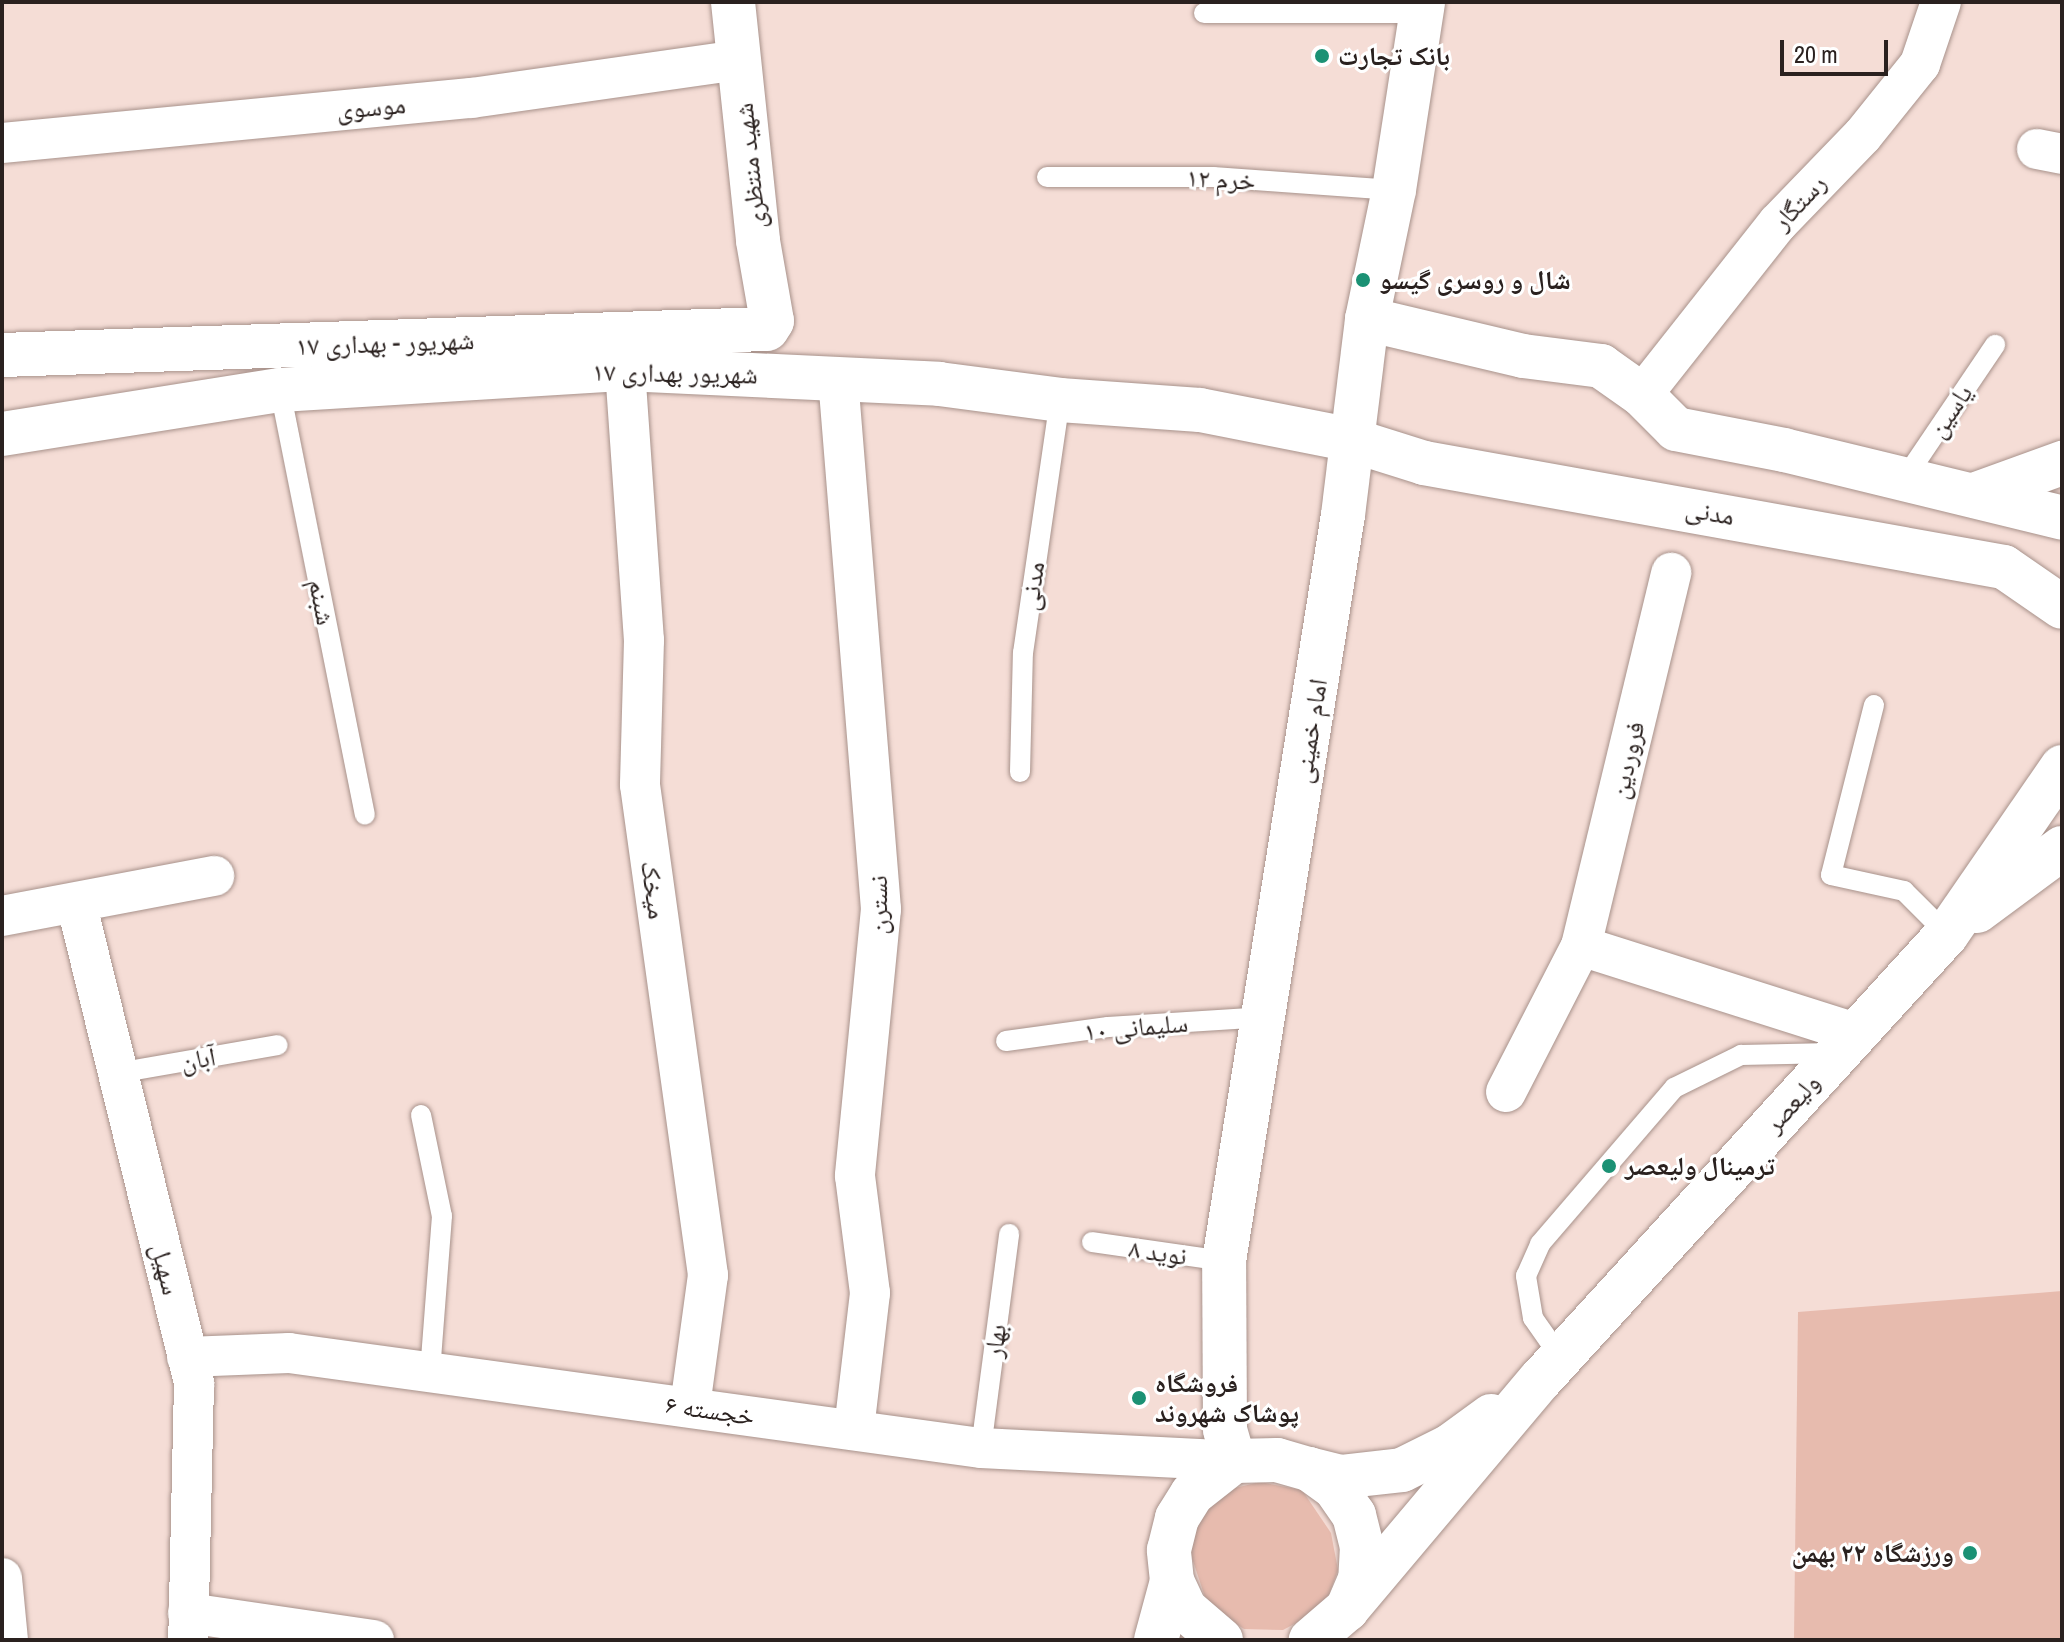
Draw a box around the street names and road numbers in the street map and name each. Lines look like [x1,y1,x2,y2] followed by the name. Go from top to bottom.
[335,88,407,126] street label: موسوی
[728,102,772,230] street label: شهید منتظری
[1186,162,1256,196] street label: خرم ۱۲
[1765,168,1833,236] street label: رستگار
[295,324,475,362] street label: ۱۷ شهریور - بهداری
[592,356,758,390] street label: ۱۷ شهریور بهداری
[1921,379,1979,443] street label: یاسین
[1683,492,1737,532] street label: مدنی
[1013,559,1051,613] street label: مدنی
[302,576,342,628] street label: شبنم
[1286,677,1334,785] street label: امام خمینی
[1603,718,1651,802] street label: فروردین
[634,859,674,921] street label: میخک
[862,875,894,935] street label: نسترن
[1083,1007,1189,1047] street label: سلیمانی ۱۰
[178,1041,218,1077] street label: آبان
[1757,1067,1827,1139] street label: ولیعصر
[1127,1233,1189,1271] street label: نوید ۸
[145,1240,187,1298] street label: سهیل
[977,1322,1013,1360] street label: بهار
[663,1388,757,1432] street label: خجسته ۶

